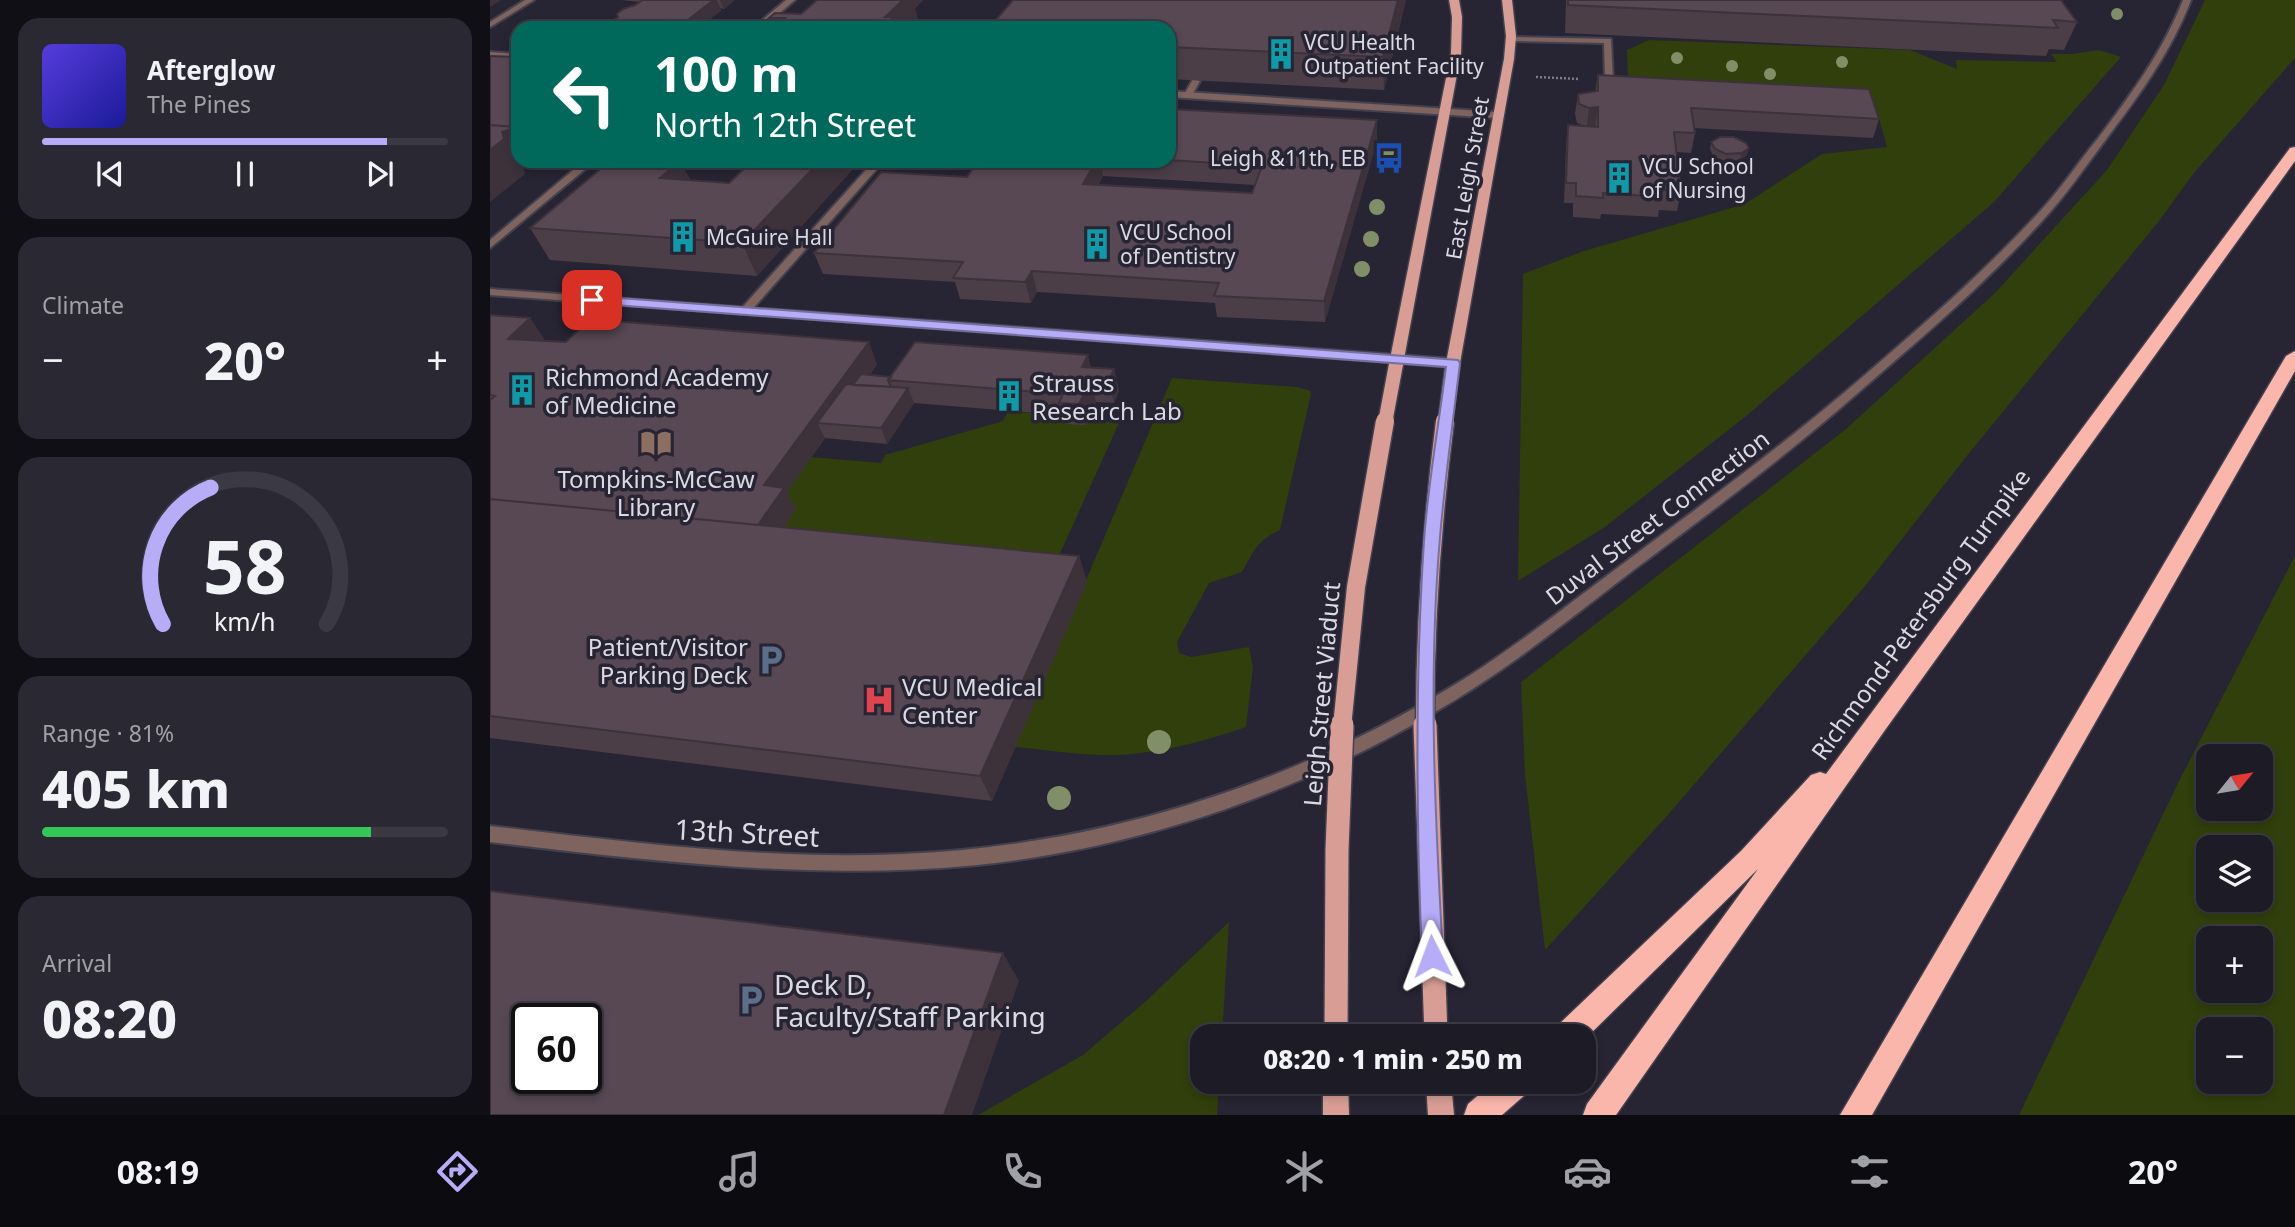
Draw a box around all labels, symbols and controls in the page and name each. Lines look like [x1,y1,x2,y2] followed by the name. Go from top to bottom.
[1304,28,1484,80] place label: VCU Health Outpatient Facility
[1264,37,1298,71] building icon: VCU Health Outpatient Facility
[654,40,799,106] text: 100 m
[539,49,630,140] icon: left
[147,52,275,88] text: Afterglow
[147,88,251,120] text: The Pines
[1439,94,1495,262] street label: East Leigh Street
[654,103,916,146] text: North 12th Street
[1372,141,1406,175] bus stop icon: Leigh &11th, EB
[1210,144,1366,172] place label: Leigh &11th, EB
[1642,152,1754,204] place label: VCU School of Nursing
[91,155,129,193] icon: previous
[226,155,264,193] icon: pause
[361,155,399,193] icon: next
[1602,161,1636,195] building icon: VCU School of Nursing
[1120,218,1236,270] place label: VCU School of Dentistry
[666,220,700,254] building icon: McGuire Hall
[706,223,833,251] place label: McGuire Hall
[1080,227,1114,261] building icon: VCU School of Dentistry
[562,270,622,330] pin
[573,281,611,319] icon: arrive
[42,289,124,321] text: Climate
[204,324,286,395] text: 20°
[42,333,64,385] text: −
[426,333,448,385] text: +
[545,360,769,421] place label: Richmond Academy of Medicine
[1032,366,1182,427] place label: Strauss Research Lab
[505,373,539,407] building icon: Richmond Academy of Medicine
[992,379,1026,413] building icon: Strauss Research Lab
[1538,422,1776,612] street label: Duval Street Connection
[639,426,673,460] library icon: Tompkins-McCaw Library
[557,462,755,523] place label: Tompkins-McCaw Library
[1803,462,2037,766] street label: Richmond-Petersburg Turnpike
[203,516,287,615] text: 58
[1295,580,1347,808] street label: Leigh Street Viaduct
[214,603,276,637] text: km/h
[588,630,748,691] place label: Patient/Visitor Parking Deck
[754,643,788,677] parking icon: Patient/Visitor Parking Deck
[902,670,1043,731] place label: VCU Medical Center
[862,683,896,717] hospital icon: VCU Medical Center
[42,717,174,749] text: Range · 81%
[2196,744,2273,821] north arrow
[2196,744,2273,1094] map controls
[42,752,230,823] text: 405 km
[674,809,820,855] street label: 13th Street
[2196,835,2273,912] button: layers
[1395,919,1469,993] position arrow
[2196,926,2273,1003] button: +
[42,947,112,979] text: Arrival
[774,965,1046,1035] place label: Deck D, Faculty/Staff Parking
[42,982,177,1053] text: 08:20
[734,983,768,1017] parking icon: Deck D, Faculty/Staff Parking
[511,1003,602,1094] speed limit sign: 60
[2196,1017,2273,1094] button: −
[1263,1041,1523,1077] text: 08:20 · 1 min · 250 m
[433,1147,482,1196] icon: directions
[715,1147,764,1196] icon: music
[998,1147,1047,1196] icon: phone
[1280,1147,1329,1196] icon: climate
[1563,1147,1612,1196] icon: car
[1845,1147,1894,1196] icon: filters
[117,1150,199,1193] text: 08:19
[2128,1150,2178,1193] text: 20°

